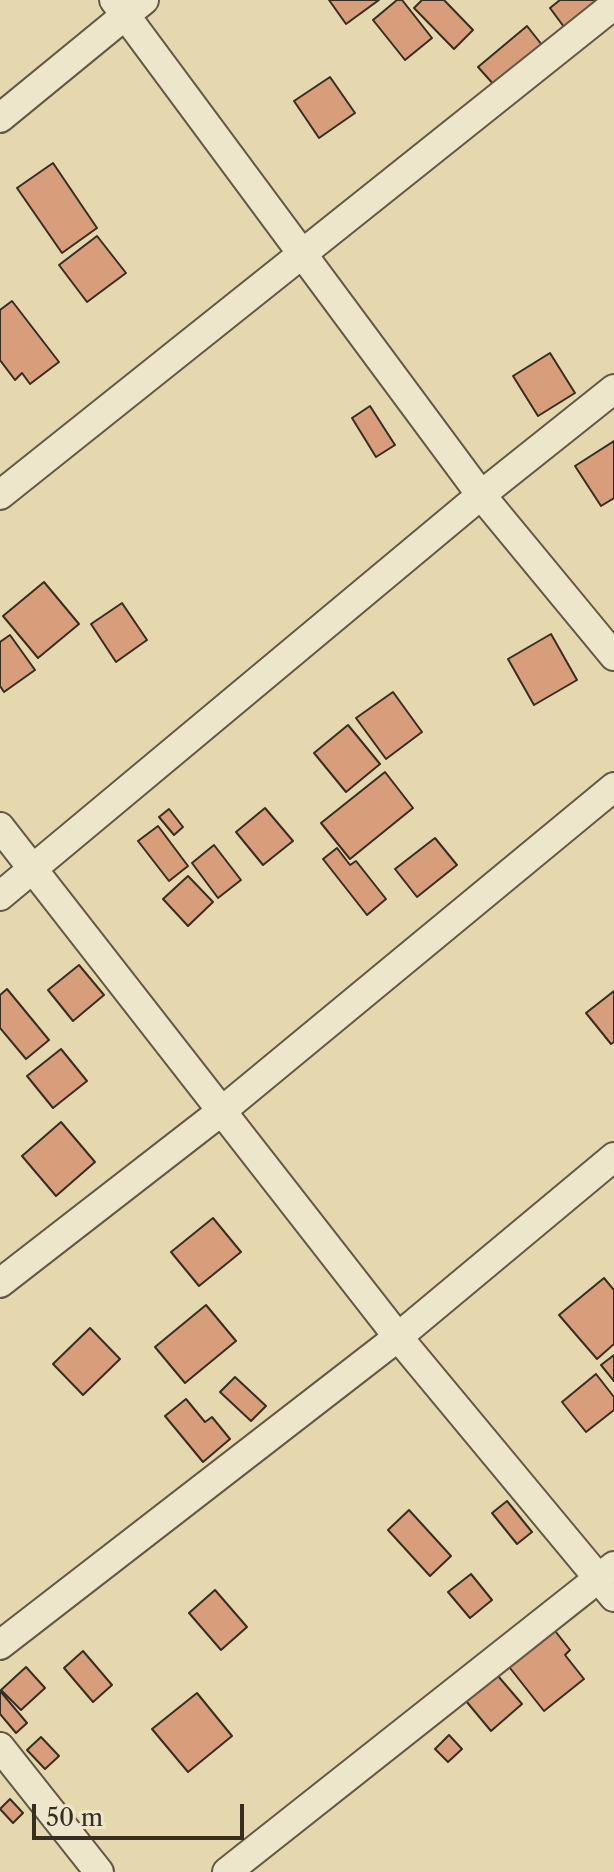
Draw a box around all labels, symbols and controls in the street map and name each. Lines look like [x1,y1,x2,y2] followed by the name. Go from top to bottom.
[36,1788,248,1838] scale bar
[46,1803,103,1832] text: 50 m

